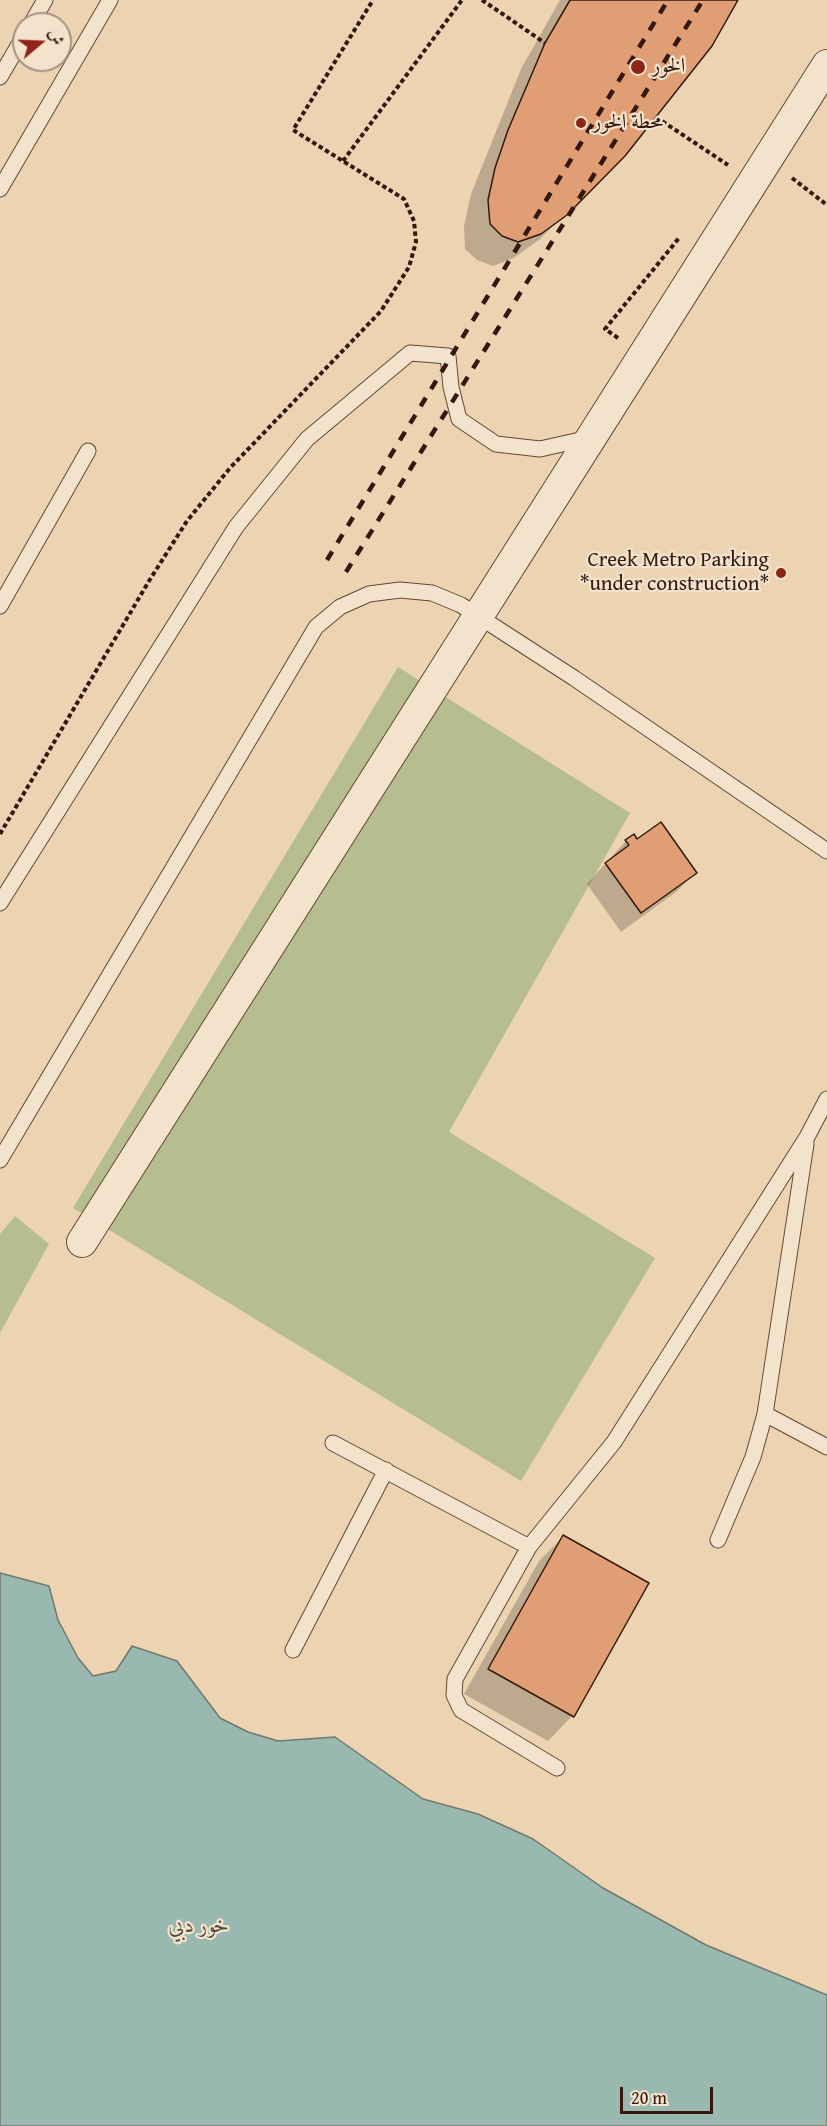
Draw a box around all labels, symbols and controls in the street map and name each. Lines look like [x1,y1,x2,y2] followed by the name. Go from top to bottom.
[12,12,72,72] north arrow
[43,25,71,48] text: ش
[652,54,685,80] place label: الخور
[629,58,647,76] marker: الخور
[593,110,663,136] place label: محطة الخور
[574,116,588,130] marker: محطة الخور
[580,548,769,598] place label: Creek Metro Parking *under construction*
[774,566,788,580] marker: Creek Metro Parking *under construction*
[168,1913,230,1939] water label: خور دبي
[623,2075,716,2113] scale bar
[631,2084,667,2111] text: 20 m

